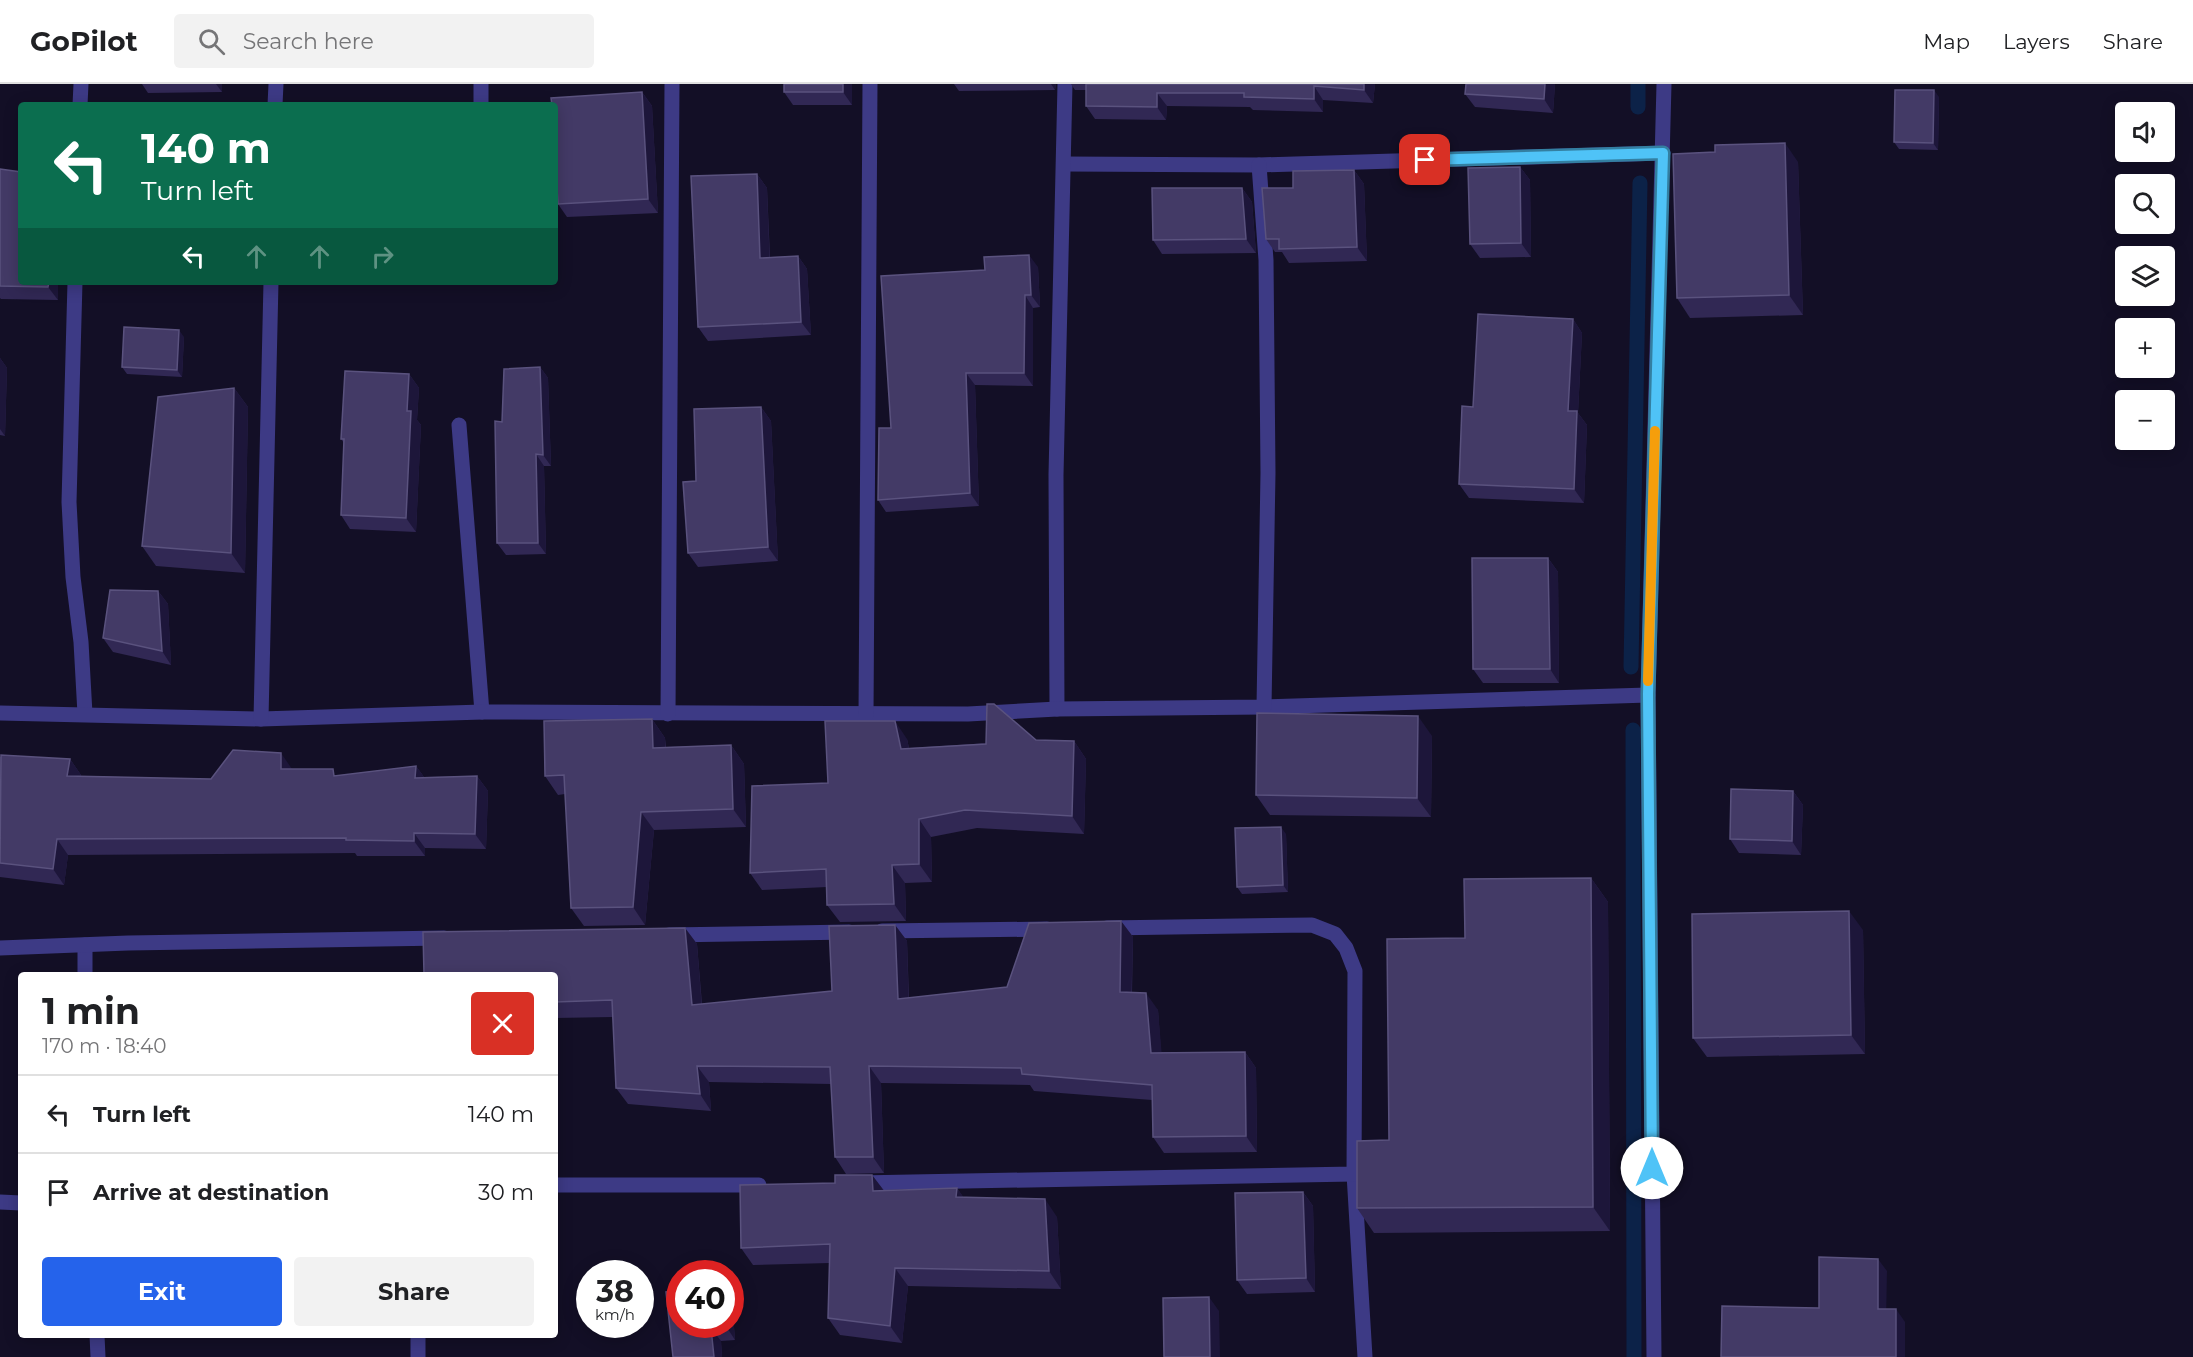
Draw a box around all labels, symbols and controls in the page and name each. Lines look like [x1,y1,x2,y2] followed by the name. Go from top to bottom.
[174,14,594,68] search box
[30,24,138,58] text: GoPilot
[195,25,228,58] icon: search
[243,28,374,55] text: Search here
[1923,29,1970,54] text: Map
[2003,29,2070,54] text: Layers
[2103,29,2163,54] text: Share
[2115,102,2175,450] map controls
[2115,102,2175,162] button: sound
[141,122,271,174] text: 140 m
[42,126,120,204] icon: left
[1399,134,1450,185] pin
[1408,143,1441,176] icon: arrive
[141,174,254,207] text: Turn left
[2115,174,2175,234] button: search
[177,240,210,273] icon: left
[240,240,273,273] icon: ahead
[303,240,336,273] icon: ahead
[366,240,399,273] icon: right
[2115,246,2175,306] button: layers
[2115,318,2175,378] button: +
[2115,390,2175,450] button: −
[42,989,140,1033] text: 1 min
[471,992,534,1055] button: close
[42,1034,167,1058] text: 170 m · 18:40
[42,1098,75,1131] icon: left
[93,1101,191,1128] text: Turn left
[468,1101,534,1128] text: 140 m
[1620,1136,1684,1200] position arrow
[42,1176,75,1209] icon: arrive
[93,1179,329,1206] text: Arrive at destination
[478,1179,534,1206] text: 30 m
[42,1257,282,1326] button: Exit
[294,1257,534,1326] button: Share
[666,1260,744,1338] speed limit sign: 40
[596,1273,634,1310] text: 38
[595,1305,635,1324] text: km/h

